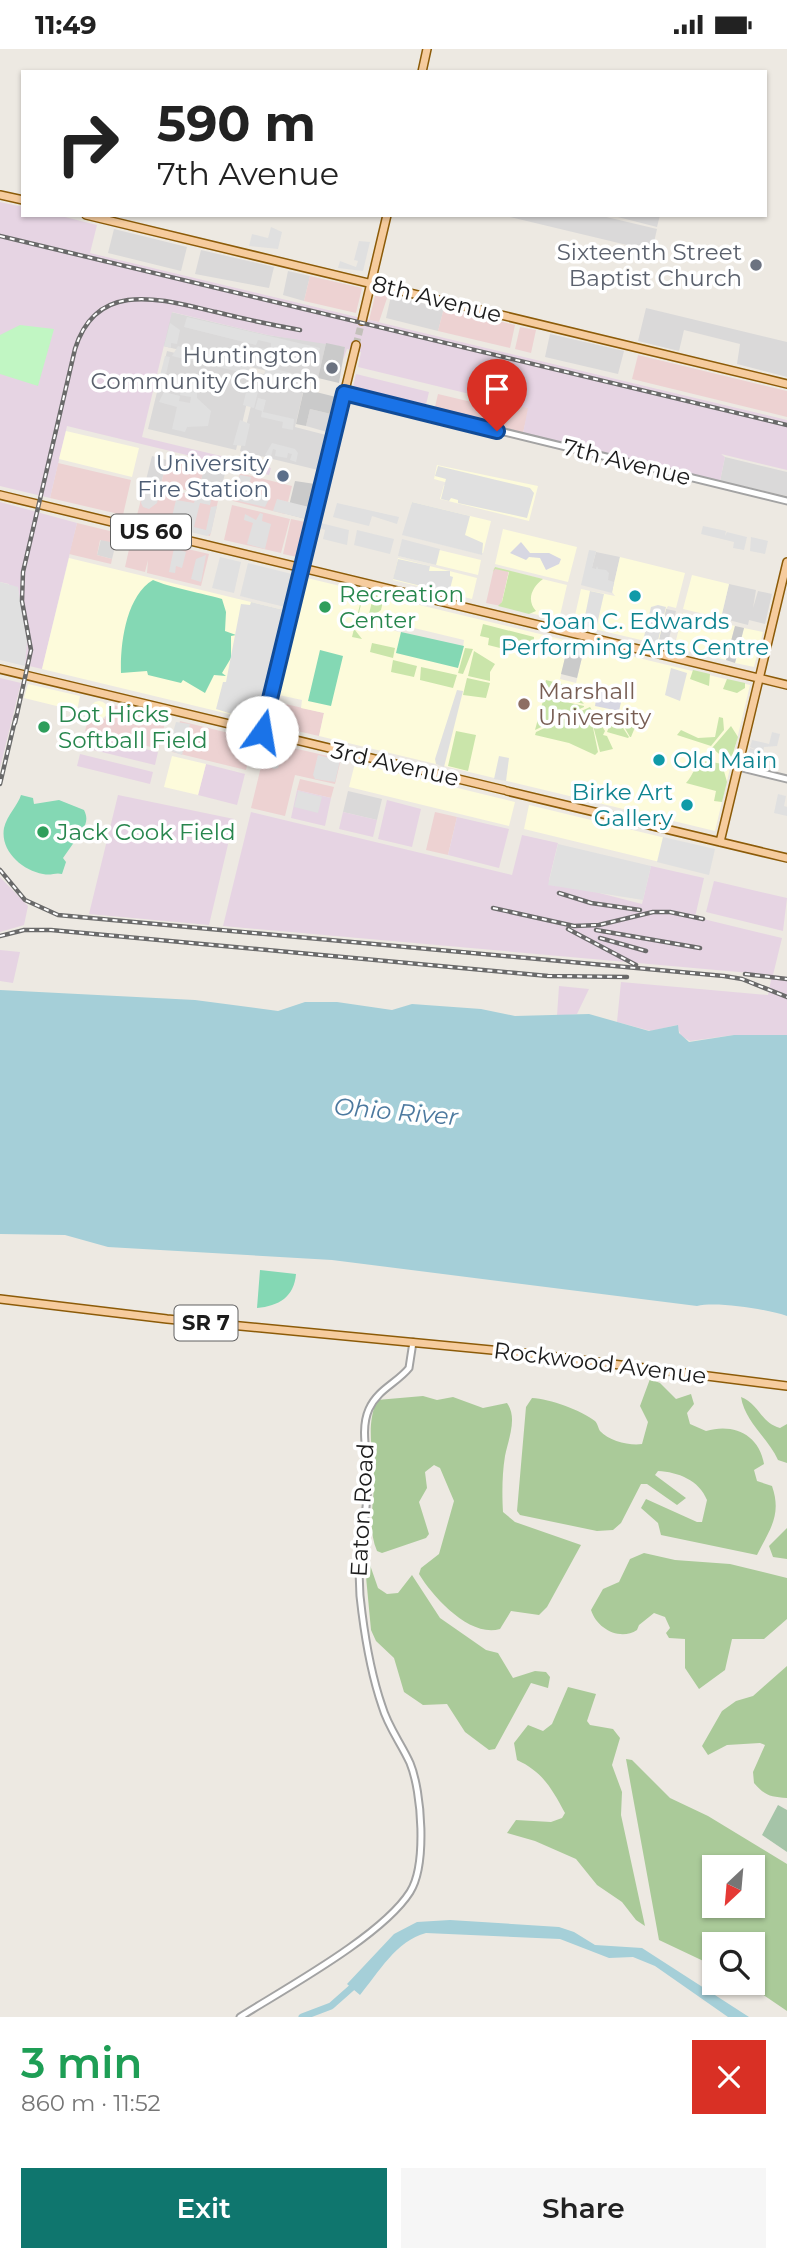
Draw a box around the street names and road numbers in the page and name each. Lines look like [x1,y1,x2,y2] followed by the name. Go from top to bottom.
[369,269,505,329] street label: 8th Avenue
[560,433,694,491] street label: 7th Avenue
[111,515,191,549] road number: US 60
[328,736,462,792] street label: 3rd Avenue
[174,1305,238,1341] road number: SR 7
[492,1336,708,1390] street label: Rockwood Avenue
[345,1442,379,1578] street label: Eaton Road

